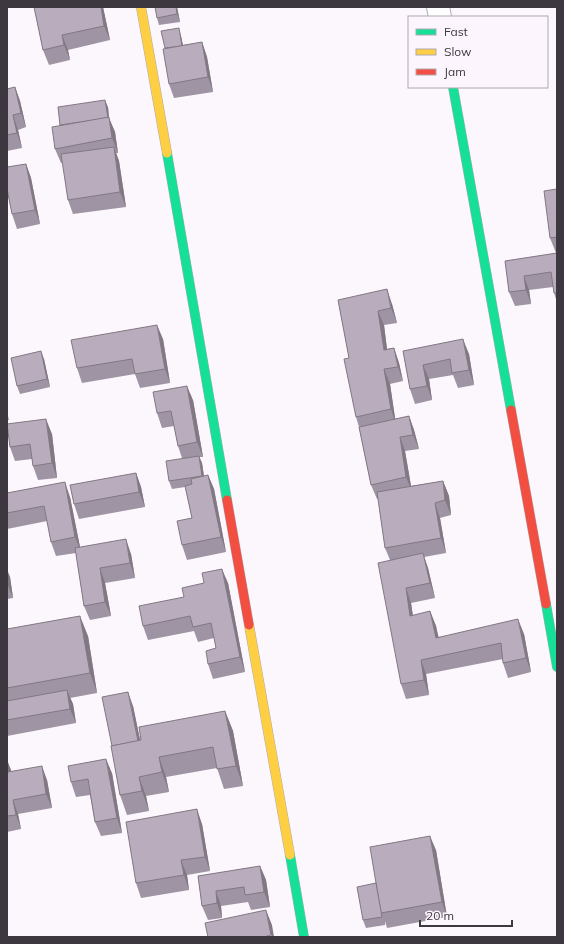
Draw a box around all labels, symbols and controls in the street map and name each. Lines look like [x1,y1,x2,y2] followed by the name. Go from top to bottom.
[408,16,548,88] legend
[444,24,468,39] text: Fast
[444,44,472,59] text: Slow
[444,64,466,79] text: Jam
[420,902,512,928] scale bar
[426,908,454,923] text: 20 m

